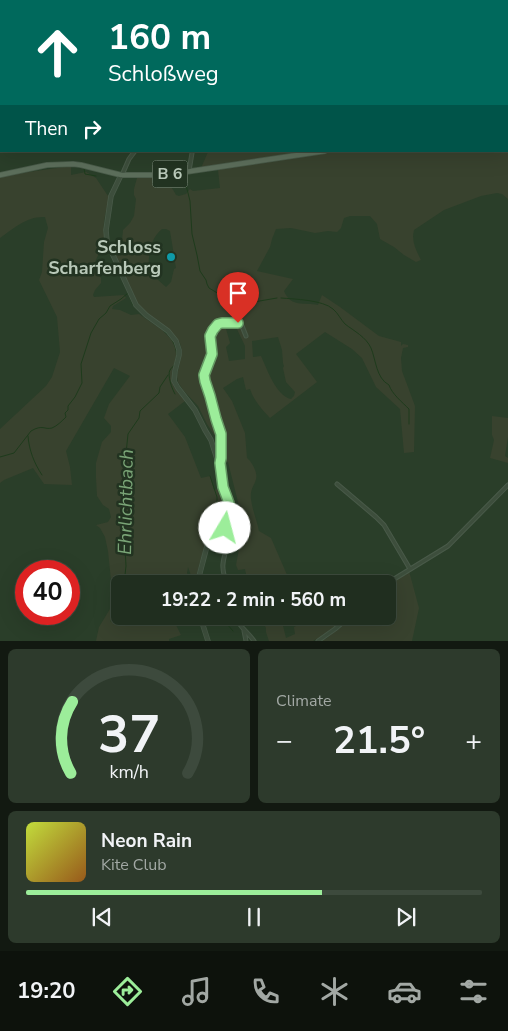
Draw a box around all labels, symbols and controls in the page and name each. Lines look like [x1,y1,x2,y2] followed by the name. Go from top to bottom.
[108,14,211,61] text: 160 m
[25,20,90,85] icon: ahead
[108,59,219,89] text: Schloßweg
[78,115,106,143] icon: right
[25,116,68,142] text: Then
[152,160,188,188] road number: B 6
[48,235,161,280] place label: Schloss Scharfenberg
[165,251,177,263] marker: Schloss Scharfenberg
[217,272,259,323] pin
[224,279,252,307] icon: arrive
[112,449,140,555] water label: Ehrlichtbach
[198,501,250,553] position arrow
[15,560,80,625] speed limit sign: 40
[161,587,346,613] text: 19:22 · 2 min · 560 m
[276,690,331,712] text: Climate
[98,699,160,770] text: 37
[333,715,425,766] text: 21.5°
[276,722,293,760] text: −
[465,722,482,760] text: +
[109,760,149,784] text: km/h
[101,828,192,854] text: Neon Rain
[101,854,167,876] text: Kite Club
[88,903,116,931] icon: previous
[240,903,268,931] icon: pause
[392,903,420,931] icon: next
[110,974,145,1009] icon: directions
[179,974,214,1009] icon: music
[248,974,283,1009] icon: phone
[317,974,352,1009] icon: climate
[387,974,422,1009] icon: car
[456,974,491,1009] icon: filters
[17,976,75,1006] text: 19:20

